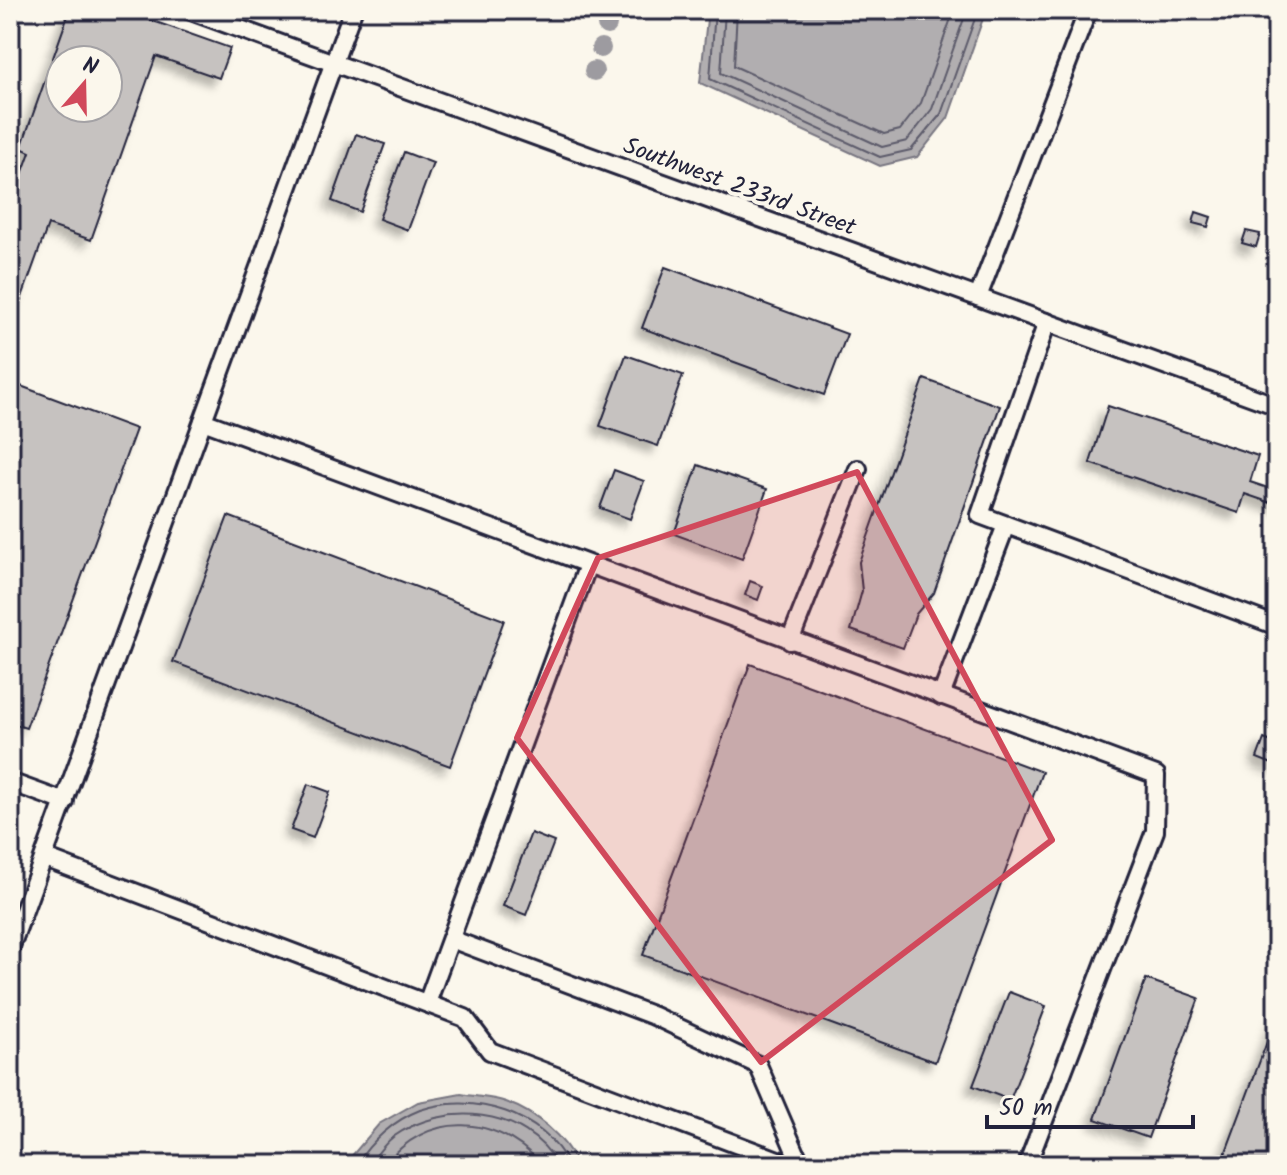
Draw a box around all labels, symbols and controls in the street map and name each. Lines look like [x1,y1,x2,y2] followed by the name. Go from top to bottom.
[44,44,124,124] north arrow
[77,49,103,86] text: N
[618,127,862,248] street label: Southwest 233rd Street
[987,1079,1193,1129] scale bar
[999,1089,1053,1128] text: 50 m

